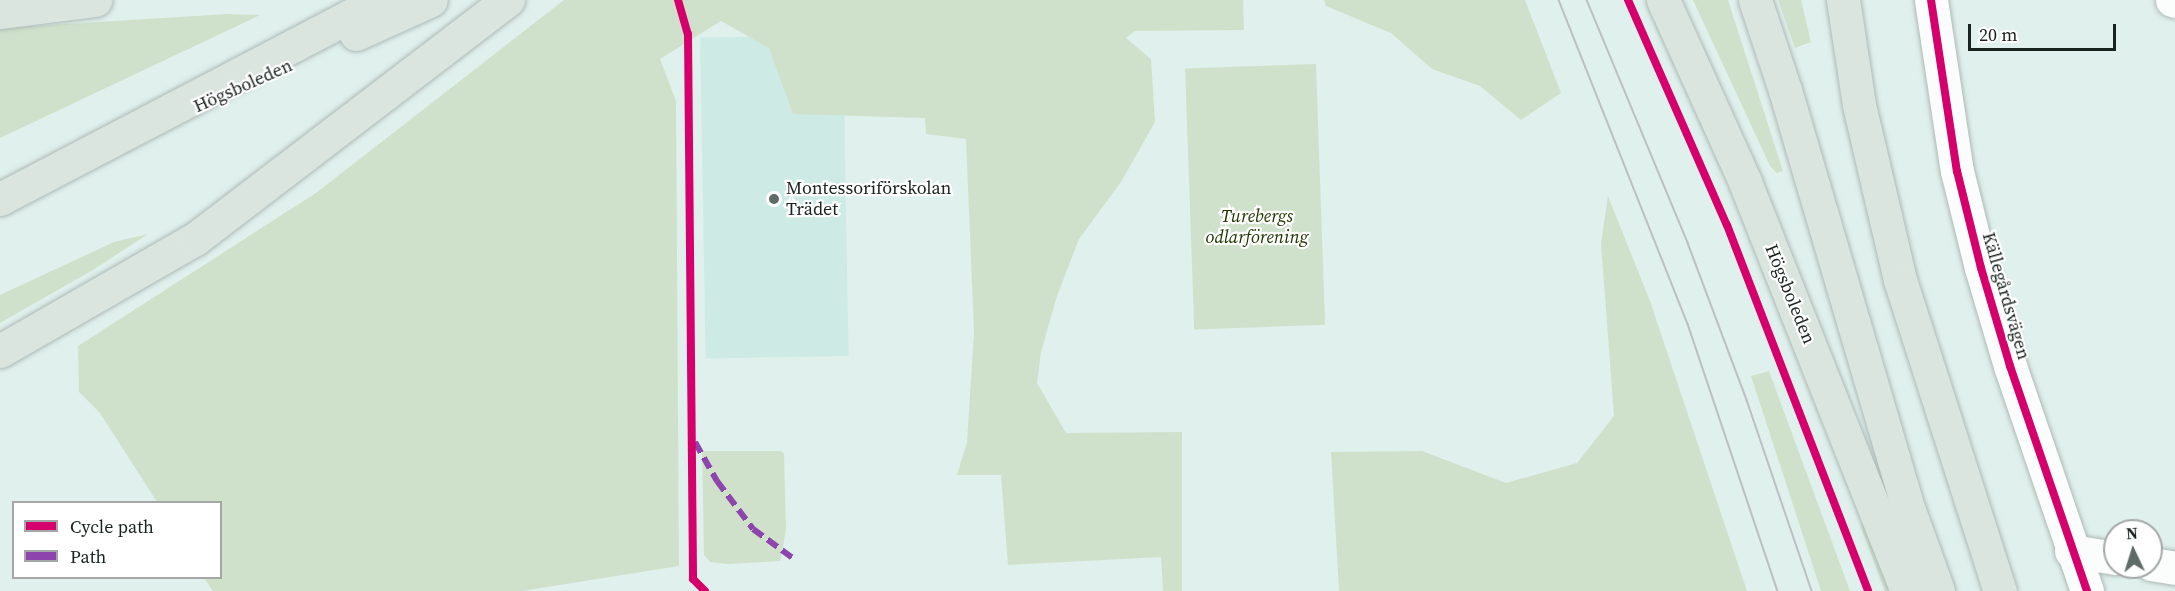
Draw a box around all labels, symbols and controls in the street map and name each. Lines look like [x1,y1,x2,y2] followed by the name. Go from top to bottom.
[1971,12,2120,50] scale bar
[1979,22,2017,47] text: 20 m
[190,55,296,117] street label: Högsboleden
[786,178,951,220] place label: Montessoriförskolan Trädet
[767,192,781,206] marker: Montessoriförskolan Trädet
[1206,206,1308,248] park label: Turebergs odlarförening
[1978,230,2034,362] street label: Källegårdsvägen
[1760,241,1820,347] street label: Högsboleden
[12,501,222,579] legend
[70,514,154,539] text: Cycle path
[2103,519,2163,579] north arrow
[2125,522,2138,544] text: N
[70,544,106,569] text: Path

